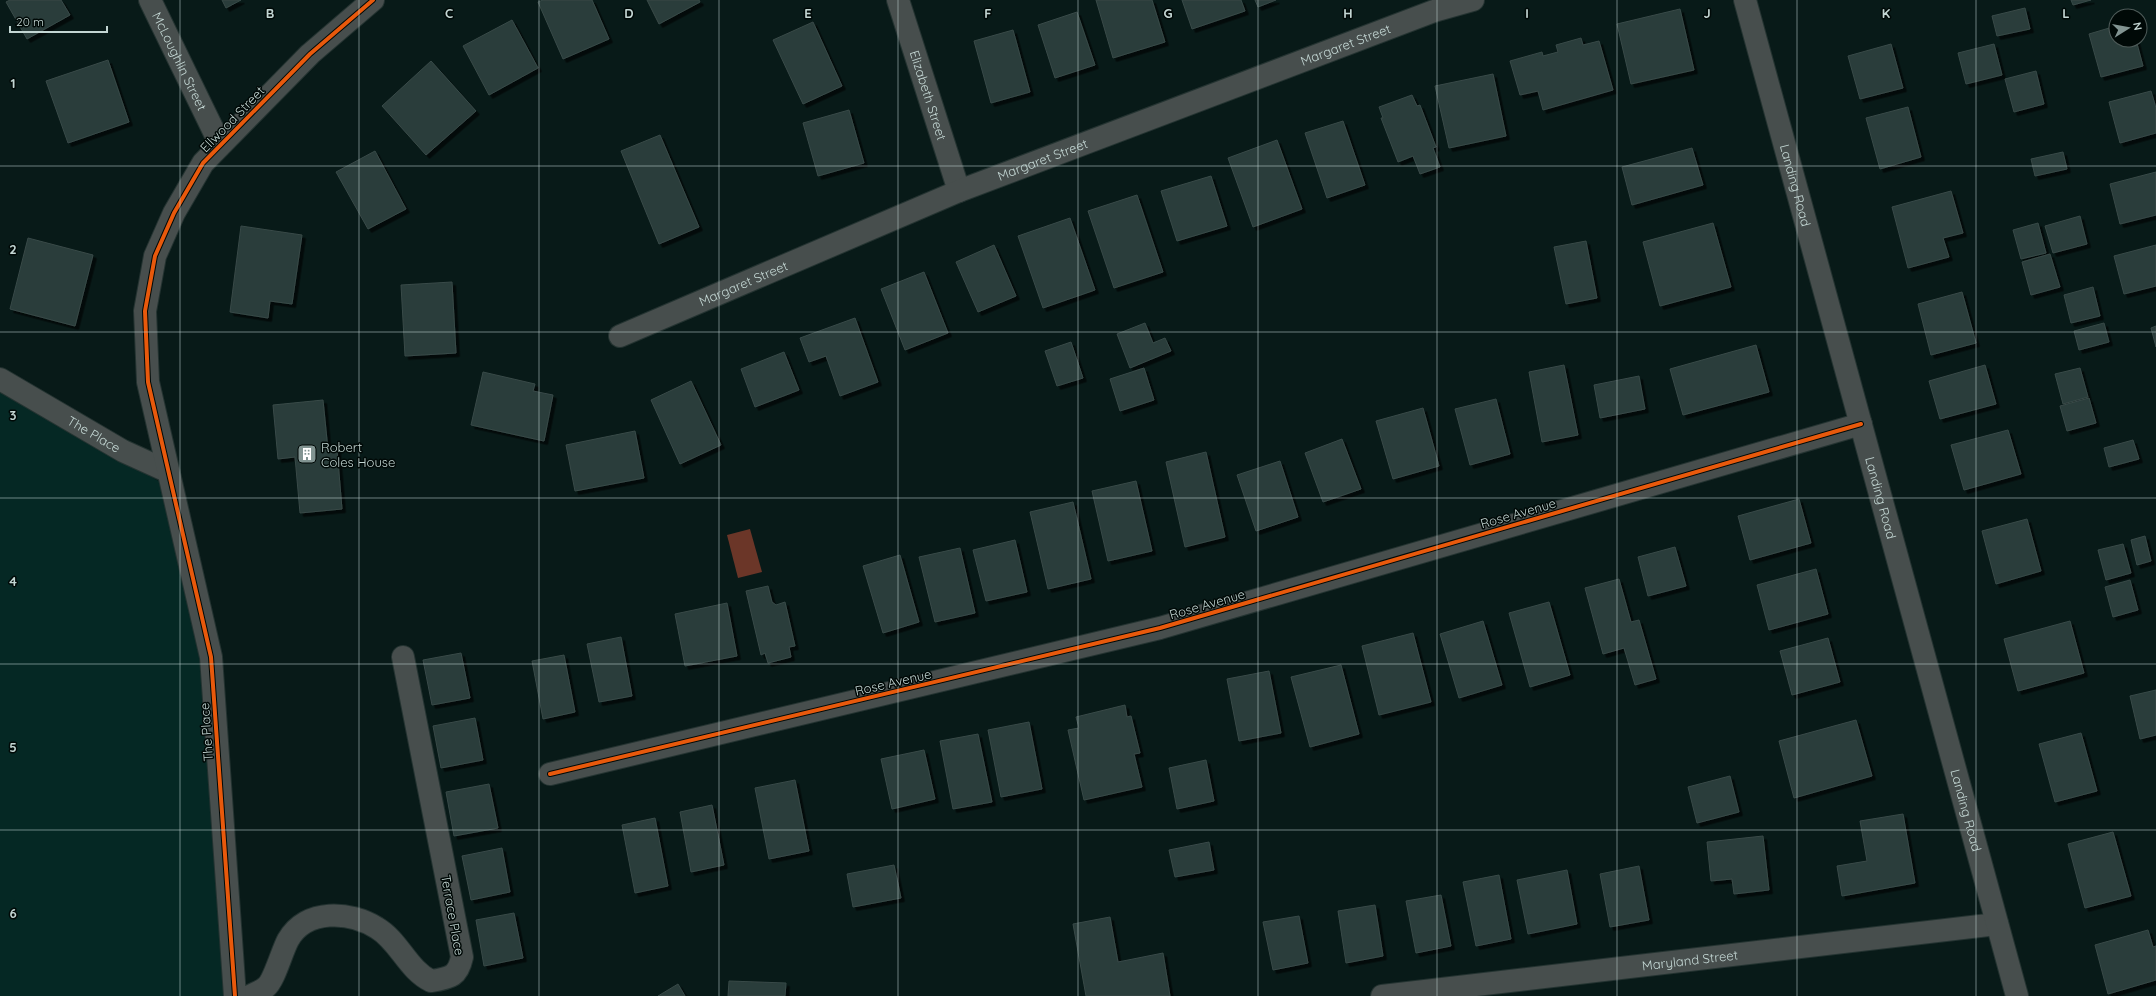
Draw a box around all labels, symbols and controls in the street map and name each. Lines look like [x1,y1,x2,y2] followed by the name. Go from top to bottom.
[266,5,274,21] text: B
[445,5,453,21] text: C
[624,5,634,21] text: D
[804,5,812,21] text: E
[984,5,992,21] text: F
[1163,5,1173,21] text: G
[1343,5,1353,21] text: H
[1525,5,1529,21] text: I
[1703,5,1711,21] text: J
[1882,5,1891,21] text: K
[2062,5,2070,21] text: L
[10,8,107,34] scale bar
[2108,8,2148,48] north arrow
[149,9,210,113] street label: McLoughlin Street
[16,14,44,29] text: 20 m
[1298,20,1393,69] street label: Margaret Street
[2130,21,2145,31] text: N
[907,48,950,142] street label: Elizabeth Street
[10,75,16,91] text: 1
[197,83,267,155] street label: Ellwood Street
[995,135,1090,184] street label: Margaret Street
[1777,142,1814,228] street label: Landing Road
[9,241,17,257] text: 2
[696,257,790,309] street label: Margaret Street
[10,407,17,423] text: 3
[65,412,124,456] street label: The Place
[321,439,395,470] place label: Robert Coles House
[296,443,318,465] building icon: Robert Coles House
[1862,455,1900,541] street label: Landing Road
[1478,495,1558,531] street label: Rose Avenue
[9,573,17,589] text: 4
[1167,586,1247,622] street label: Rose Avenue
[853,665,933,699] street label: Rose Avenue
[196,702,216,762] street label: The Place
[9,739,17,755] text: 5
[1947,767,1985,853] street label: Landing Road
[438,873,468,957] street label: Terrace Place
[9,905,17,921] text: 6
[1641,946,1739,974] street label: Maryland Street

